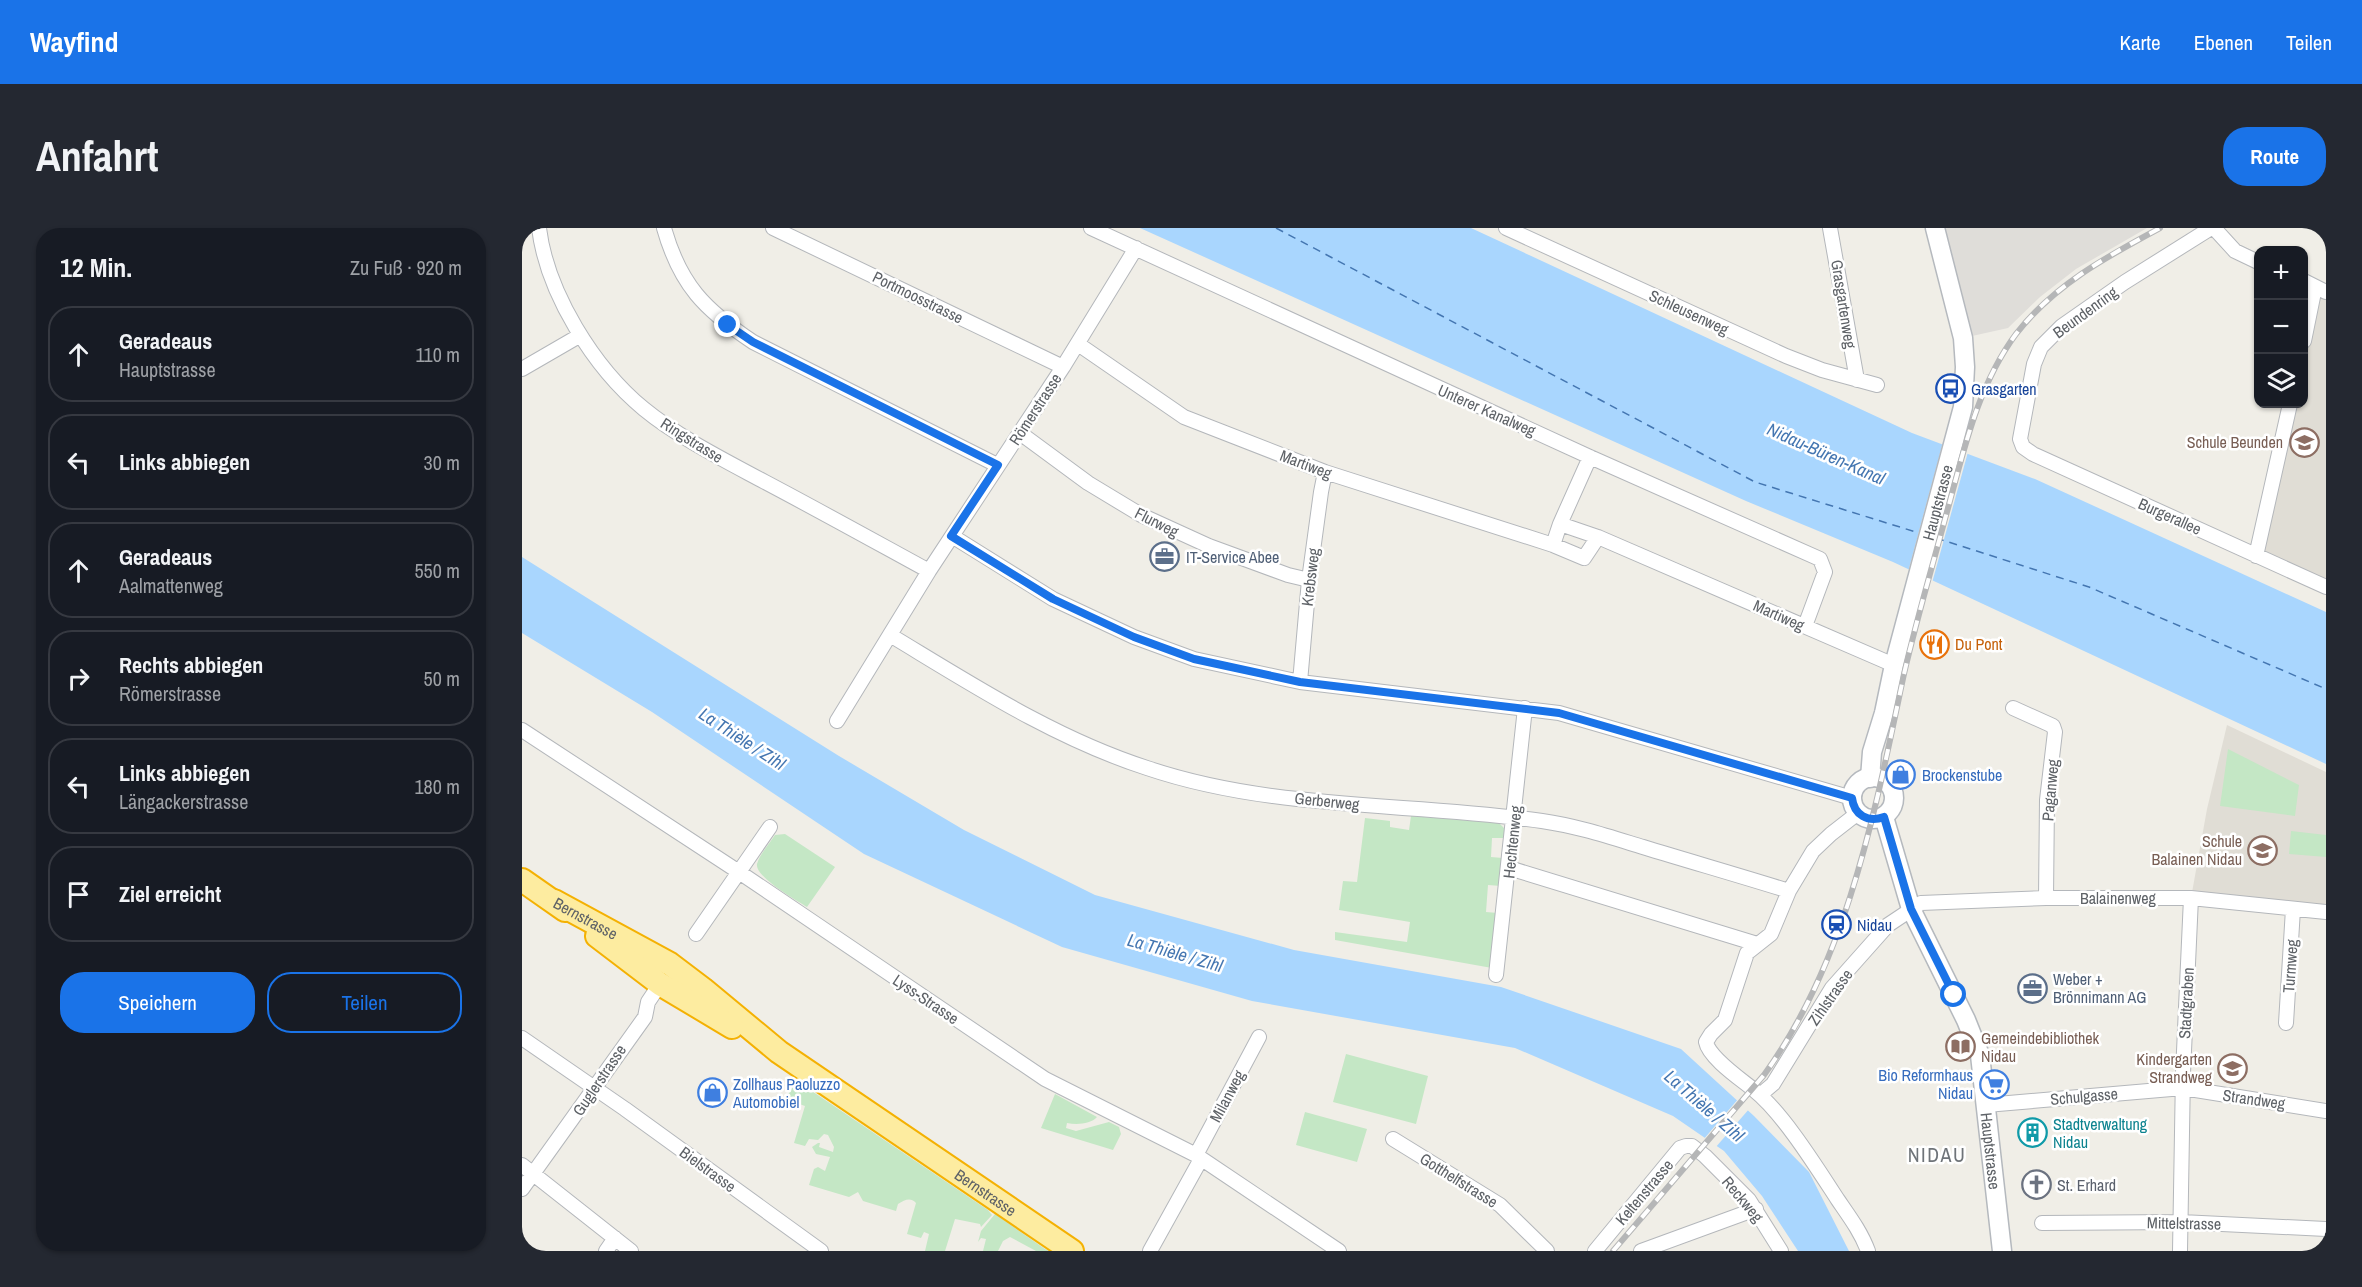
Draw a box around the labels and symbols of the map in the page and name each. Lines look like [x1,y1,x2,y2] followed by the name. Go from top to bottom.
[1826,258,1862,351] street label: Grasgartenweg
[869,266,967,328] street label: Portmoosstrasse
[2048,281,2122,343] street label: Beundenring
[1646,284,1733,340] street label: Schleusenweg
[714,311,740,337] route end
[1004,369,1066,449] street label: Römerstrasse
[1934,373,1966,405] bus stop icon: Grasgarten
[1971,378,2037,400] place label: Grasgarten
[1435,379,1540,442] street label: Unterer Kanalweg
[656,412,728,468] street label: Ringstrasse
[1763,416,1890,491] water label: Nidau-Büren-Kanal
[2288,426,2320,458] school or university icon: Schule Beunden
[2187,431,2283,453] place label: Schule Beunden
[1277,444,1336,484] street label: Martiweg
[1917,462,1958,543] street label: Hauptstrasse
[2135,492,2205,540] street label: Burgerallee
[1131,502,1183,543] street label: Flurweg
[1149,541,1181,573] office icon: IT-Service Abee
[1186,546,1279,568] place label: IT-Service Abee
[1296,546,1325,607] street label: Krebsweg
[1750,594,1809,636] street label: Martiweg
[1918,628,1950,660] restaurant icon: Du Pont
[1955,633,2003,655] place label: Du Pont
[694,701,791,776] water label: La Thièle / Zihl
[2036,757,2064,822] street label: Paganweg
[1885,759,1917,791] shop icon: Brockenstube
[1922,764,2002,786] place label: Brockenstube
[1294,787,1361,815] street label: Gerberweg
[1497,804,1527,879] street label: Hechtenweg
[2152,830,2242,870] place label: Schule Balainen Nidau
[2247,834,2279,866] school or university icon: Schule Balainen Nidau
[2080,887,2157,909] street label: Balainenweg
[550,892,622,945] street label: Bernstrasse
[1820,909,1852,941] station icon: Nidau
[1857,914,1892,936] place label: Nidau
[1125,927,1226,978] water label: La Thièle / Zihl
[2277,938,2303,993] street label: Turmweg
[1803,964,1857,1030] street label: Zihlstrasse
[2173,967,2199,1039] street label: Stadtgraben
[2053,968,2146,1008] place label: Weber + Brönnimann AG
[889,969,963,1029] street label: Lyss-Strasse
[2016,972,2048,1004] office icon: Weber + Brönnimann AG
[1940,981,1966,1007] route start
[1981,1027,2100,1067] place label: Gemeindebibliothek Nidau
[1944,1031,1976,1063] library icon: Gemeindebibliothek Nidau
[567,1040,631,1120] street label: Guglerstrasse
[2136,1048,2213,1088] place label: Kindergarten Strandweg
[2217,1052,2249,1084] school or university icon: Kindergarten Strandweg
[1659,1064,1750,1148] water label: La Thièle / Zihl
[1878,1064,1973,1104] place label: Bio Reformhaus Nidau
[1204,1065,1250,1126] street label: Milanweg
[1978,1068,2010,1100] supermarket icon: Bio Reformhaus Nidau
[732,1073,840,1113] place label: Zollhaus Paoluzzo Automobiel
[696,1077,728,1109] shop icon: Zollhaus Paoluzzo Automobiel
[2049,1082,2119,1110] street label: Schulgasse
[2221,1084,2287,1114] street label: Strandweg
[1976,1111,2006,1191] street label: Hauptstrasse
[2053,1113,2148,1153] place label: Stadtverwaltung Nidau
[2016,1117,2048,1149] building icon: Stadtverwaltung Nidau
[675,1141,741,1197] street label: Bielstrasse
[1908,1141,1966,1168] district label: NIDAU
[1416,1147,1502,1213] street label: Gotthelfstrasse
[1610,1154,1678,1230] street label: Keltenstrasse
[951,1164,1021,1221] street label: Bernstrasse
[2020,1169,2052,1201] church icon: St. Erhard
[1717,1171,1769,1227] street label: Reckweg
[2057,1174,2116,1196] place label: St. Erhard
[2147,1211,2221,1235] street label: Mittelstrasse

